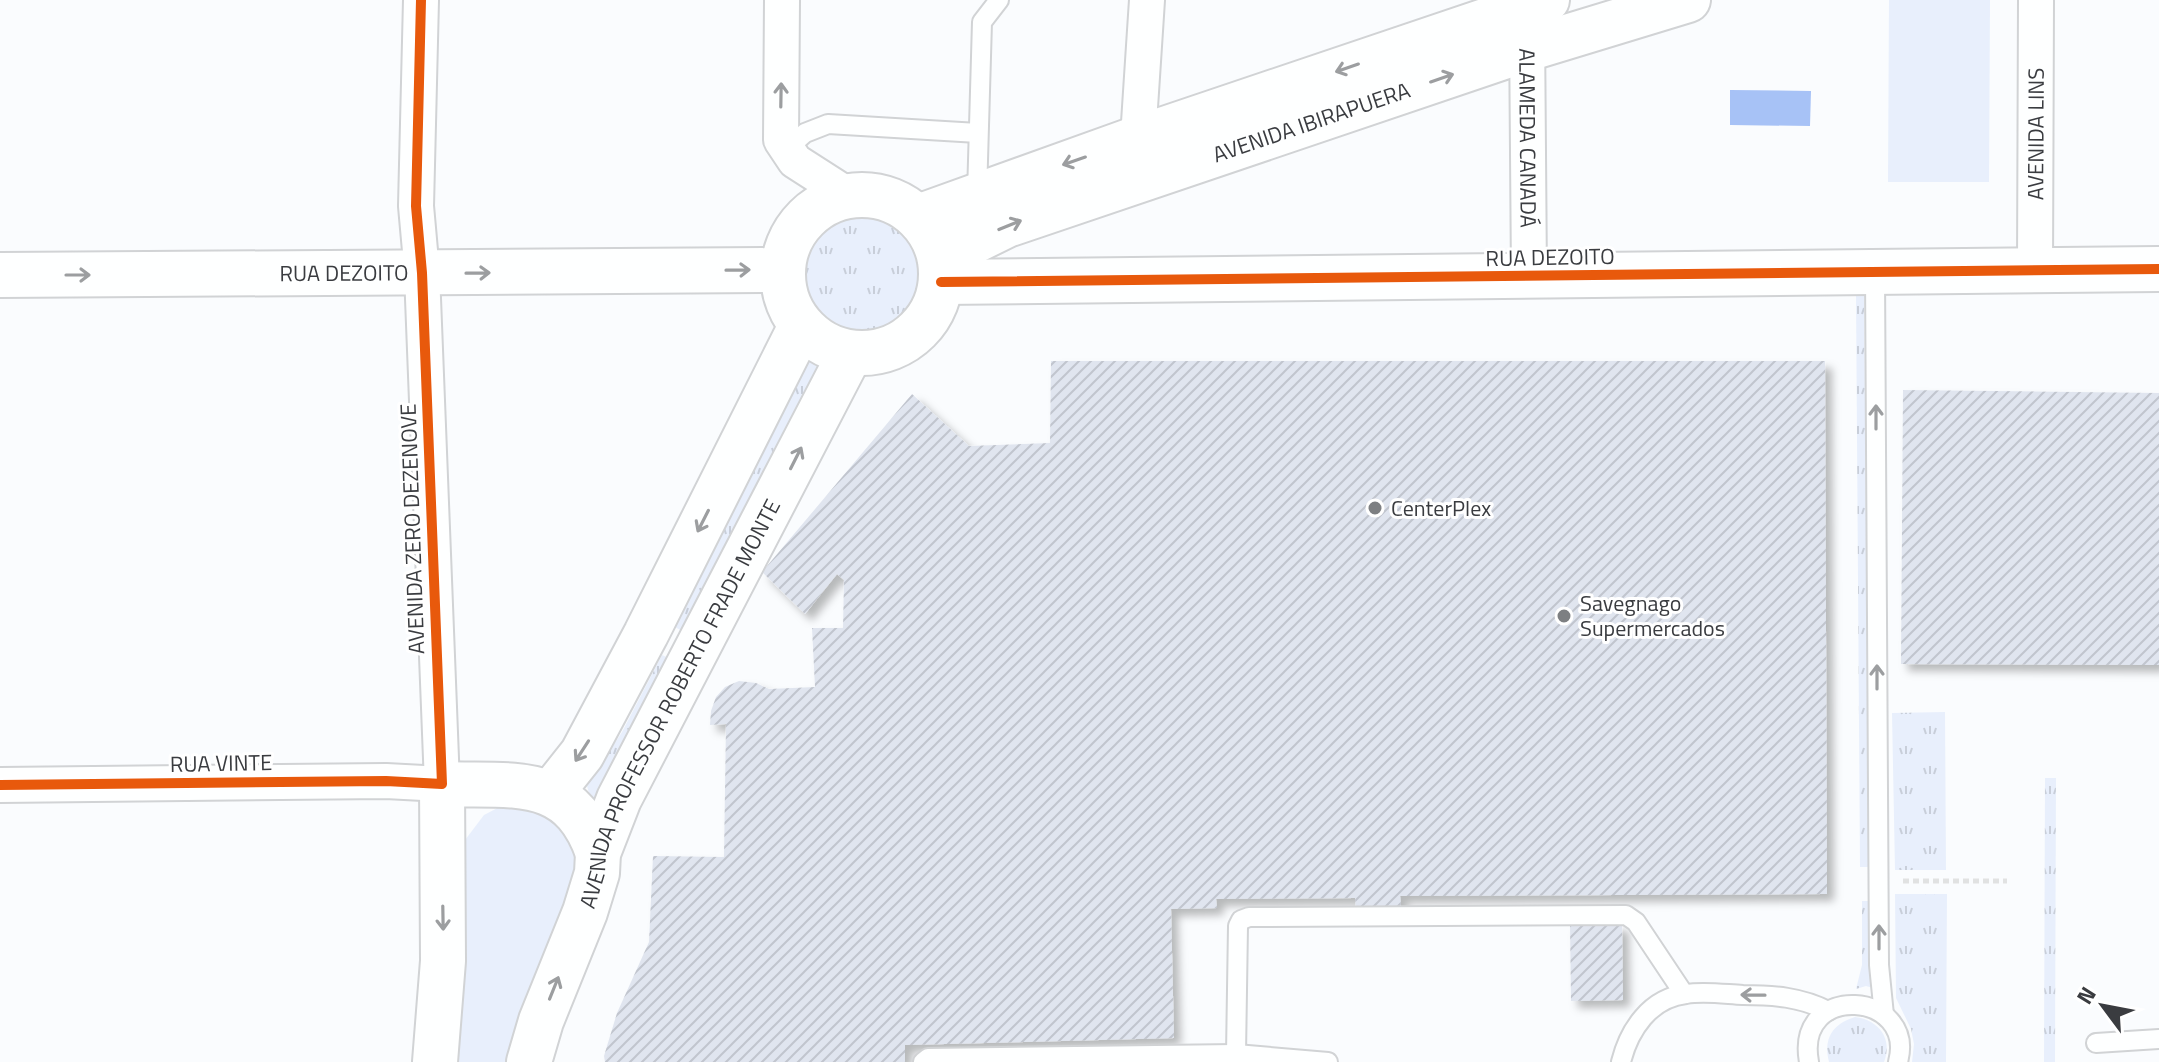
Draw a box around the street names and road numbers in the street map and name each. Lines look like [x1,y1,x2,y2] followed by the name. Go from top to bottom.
[1510,48,1546,228] street label: ALAMEDA CANADÁ
[2018,68,2053,200] street label: AVENIDA LINS
[1208,73,1415,171] street label: AVENIDA IBIRAPUERA
[1485,239,1615,275] street label: RUA DEZOITO
[279,255,409,290] street label: RUA DEZOITO
[391,403,433,655] street label: AVENIDA ZERO DEZENOVE
[570,493,789,912] street label: AVENIDA PROFESSOR ROBERTO FRADE MONTE
[170,745,272,781] street label: RUA VINTE

